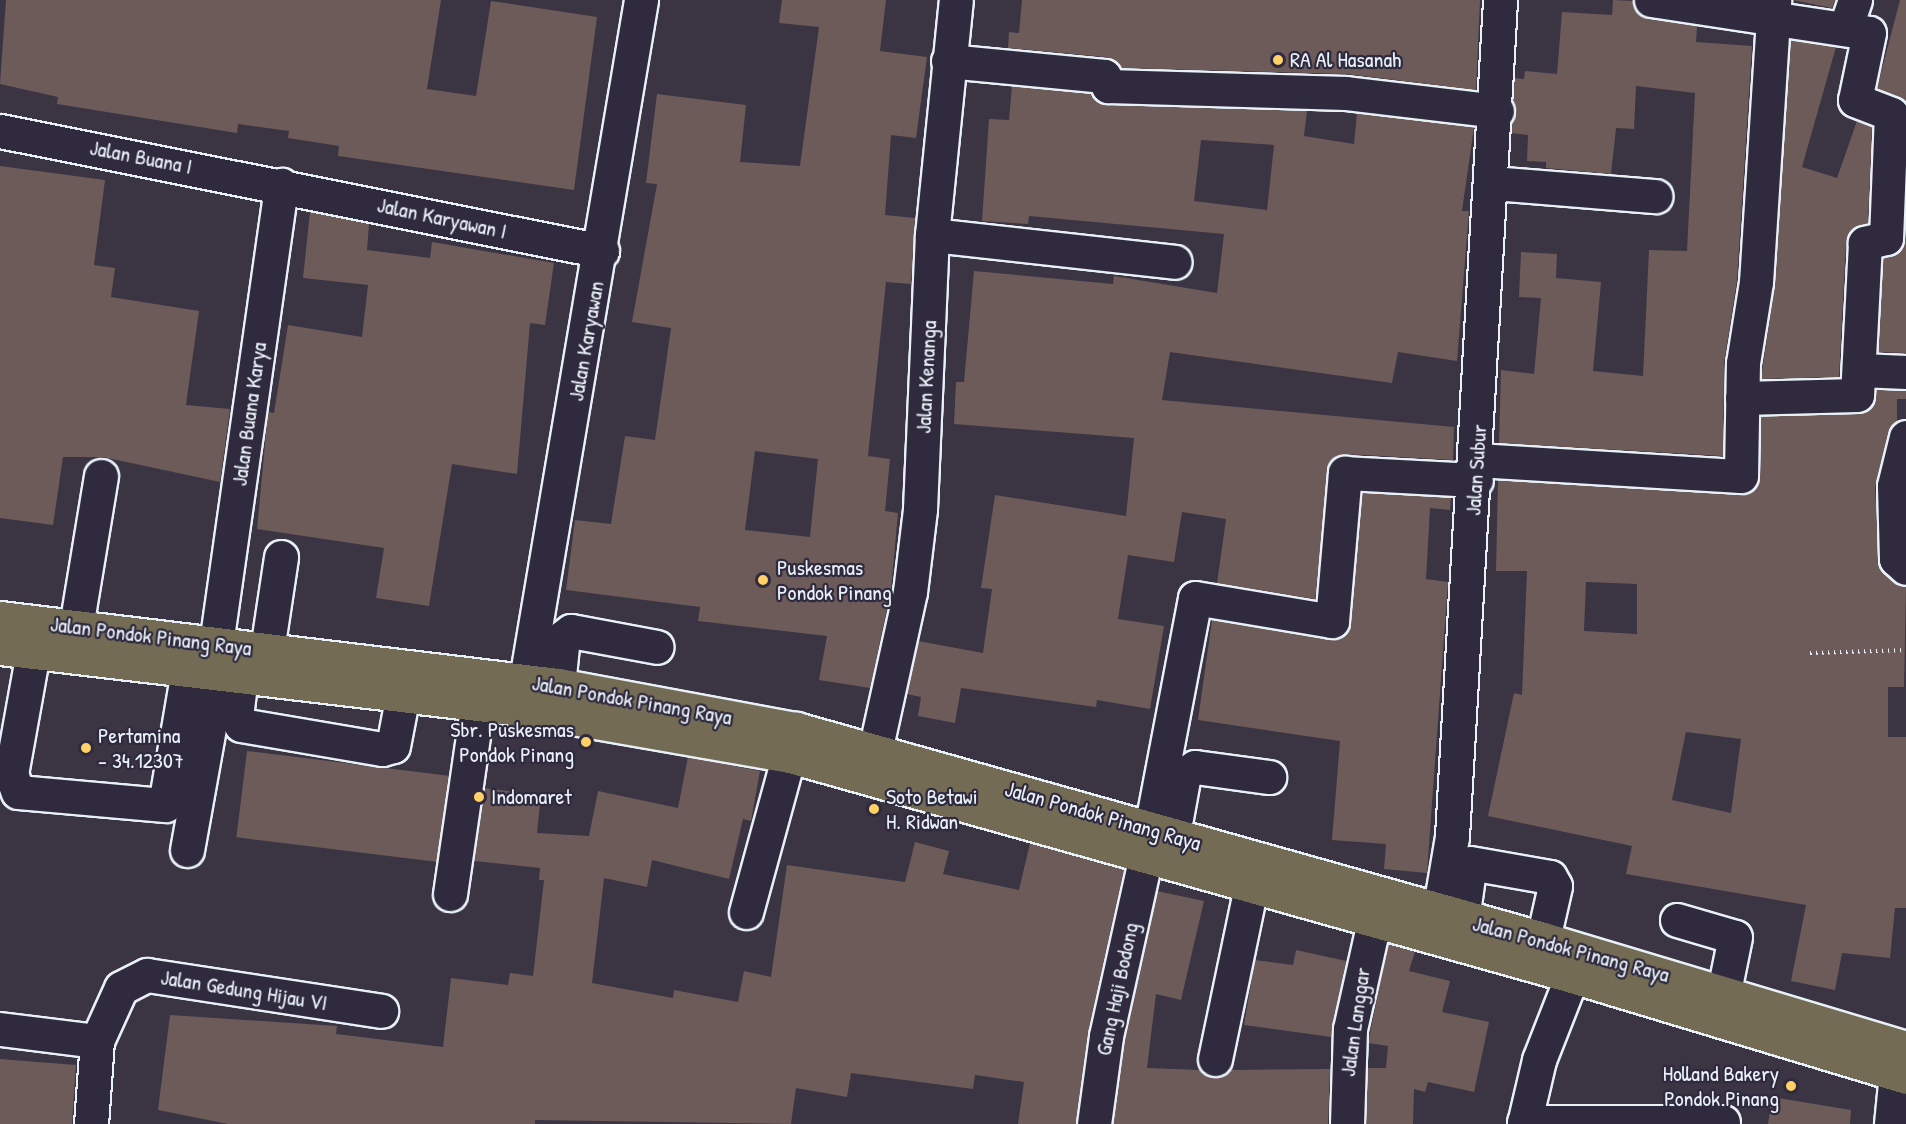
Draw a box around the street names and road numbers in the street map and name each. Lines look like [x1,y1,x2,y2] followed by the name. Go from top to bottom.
[88,134,194,180] street label: Jalan Buana I
[375,191,509,245] street label: Jalan Karyawan I
[562,279,610,403] street label: Jalan Karyawan
[910,320,942,434] street label: Jalan Kenanga
[226,340,272,488] street label: Jalan Buana Karya
[1460,423,1492,517] street label: Jalan Subur
[49,611,253,661] street label: Jalan Pondok Pinang Raya
[530,669,734,731] street label: Jalan Pondok Pinang Raya
[1002,775,1204,857] street label: Jalan Pondok Pinang Raya
[1470,910,1672,988] street label: Jalan Pondok Pinang Raya
[1090,920,1144,1058] street label: Gang Haji Bodong
[159,964,329,1016] street label: Jalan Gedung Hijau VI
[1334,966,1376,1078] street label: Jalan Langgar

